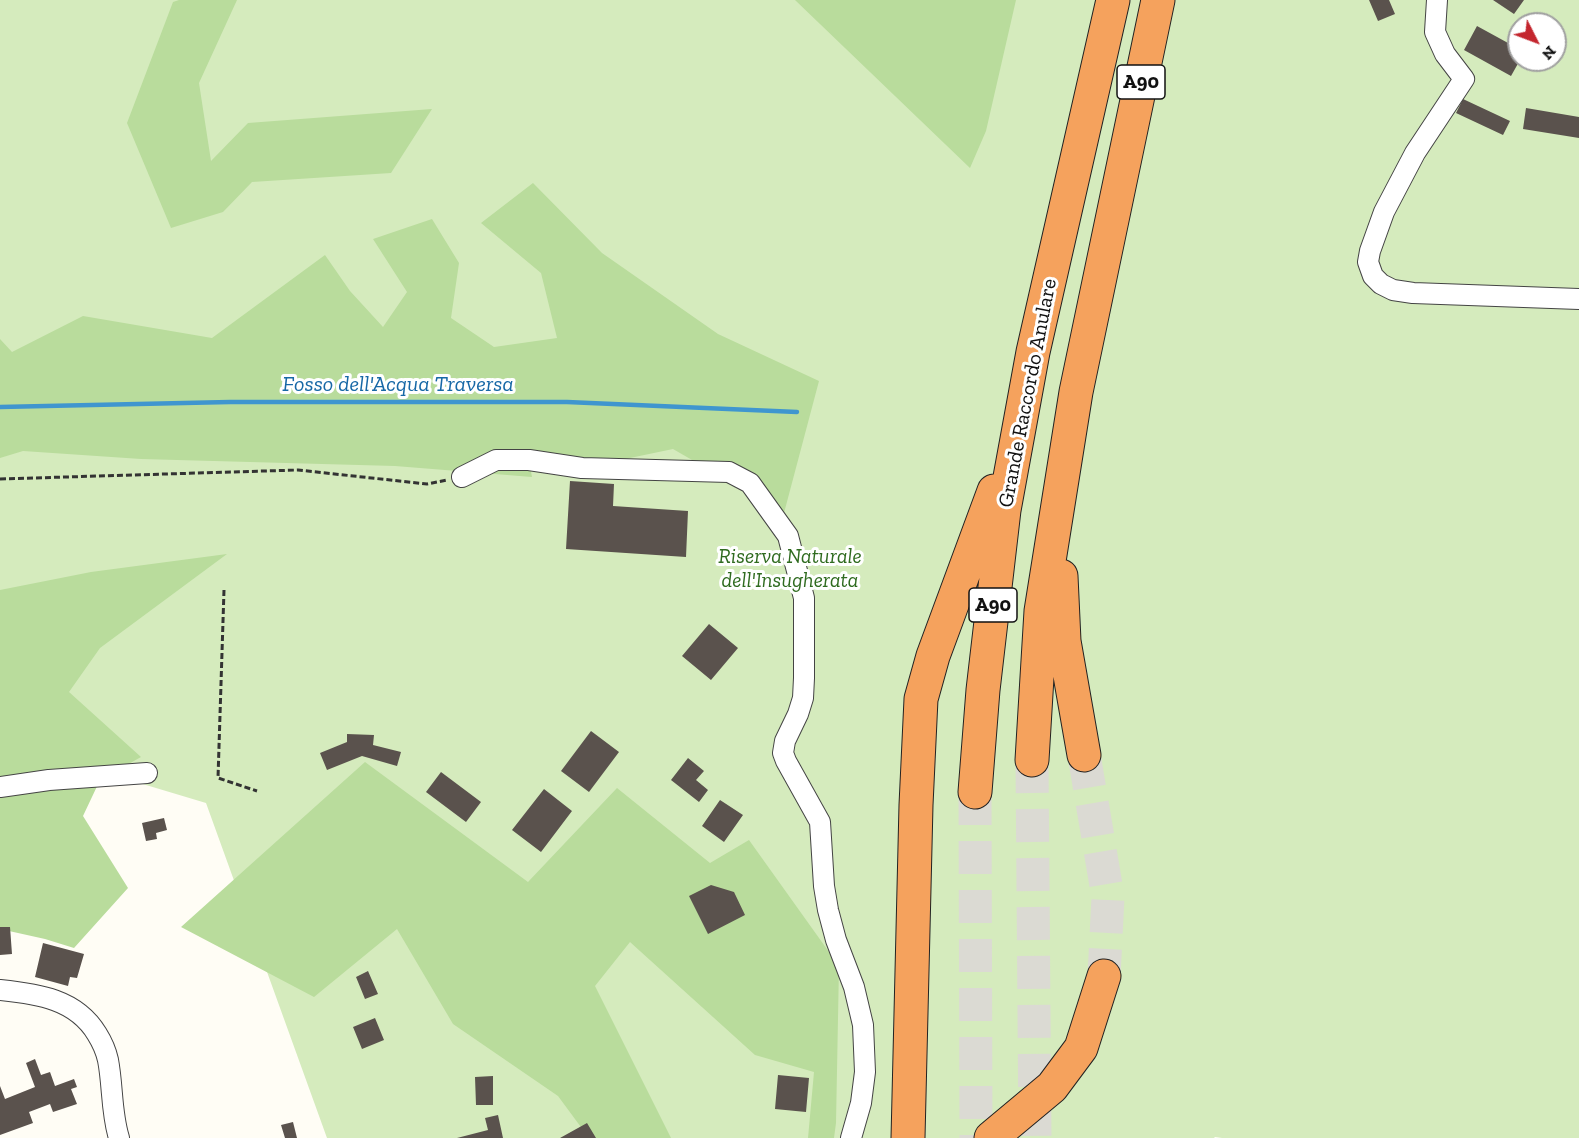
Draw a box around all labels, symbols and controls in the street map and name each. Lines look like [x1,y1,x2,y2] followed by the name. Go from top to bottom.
[1507,12,1567,72] north arrow
[1538,42,1560,64] text: N
[1117,65,1165,99] road number: A90
[993,276,1063,510] street label: Grande Raccordo Anulare
[282,372,514,398] water label: Fosso dell'Acqua Traversa
[718,544,862,594] park label: Riserva Naturale dell'Insugherata
[969,588,1017,622] road number: A90

